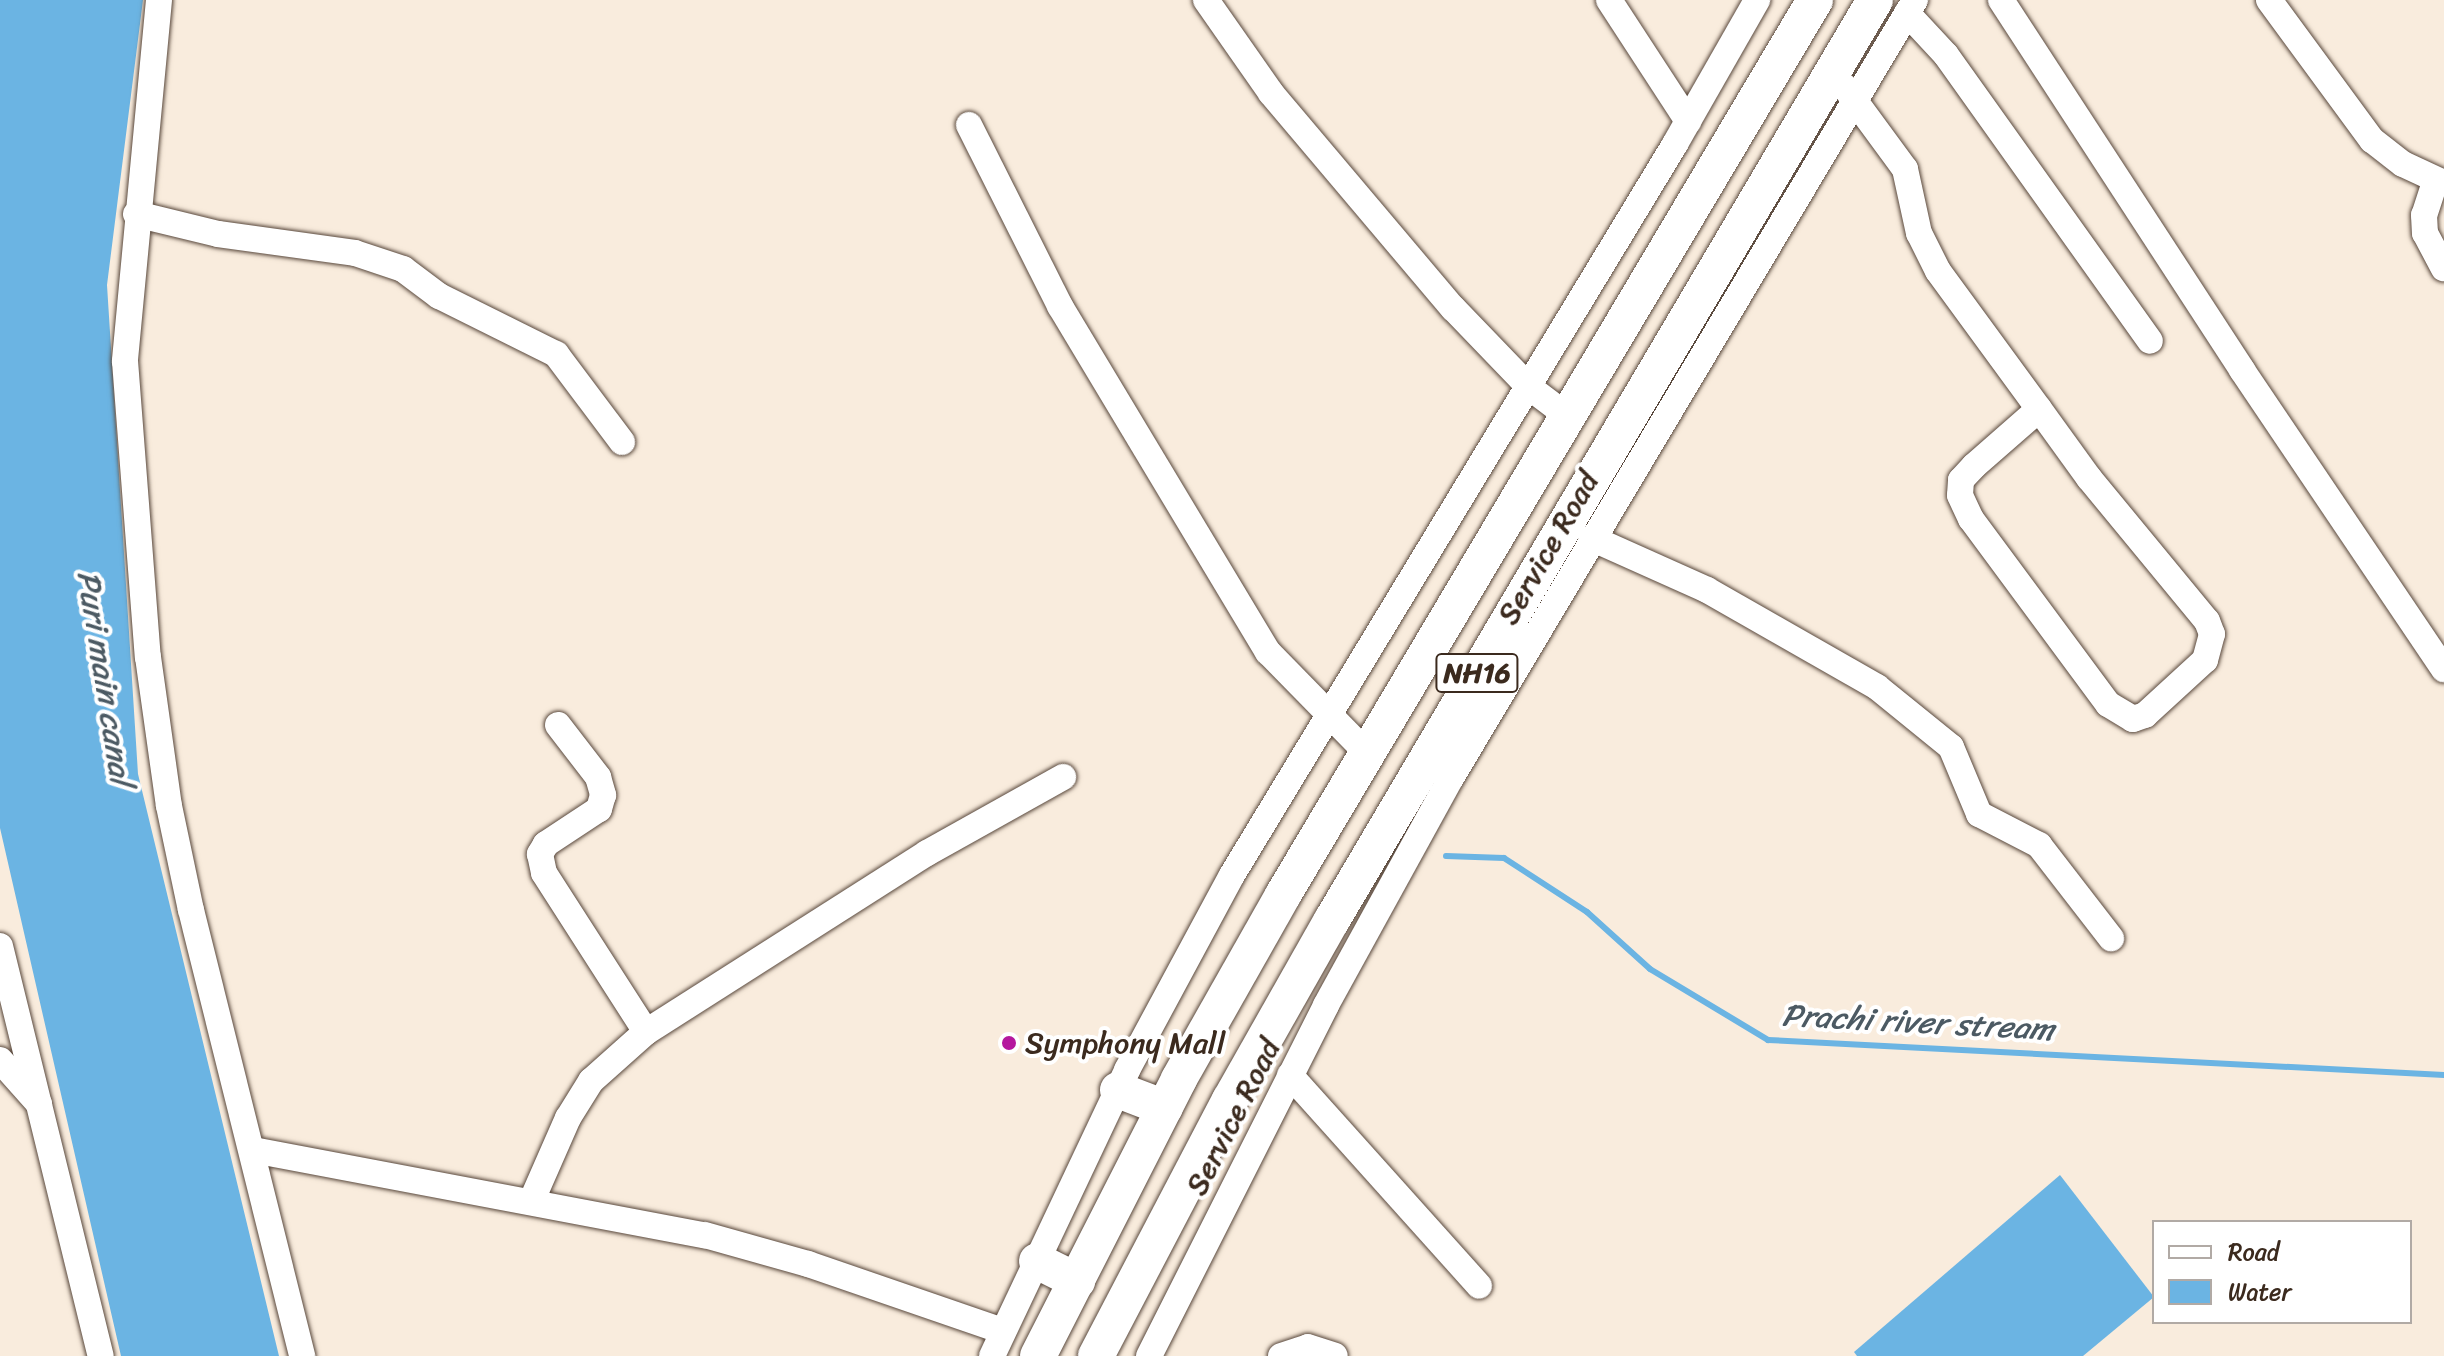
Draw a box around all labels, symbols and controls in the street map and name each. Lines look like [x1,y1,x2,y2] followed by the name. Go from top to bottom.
[1490,465,1606,631] street label: Service Road
[68,568,140,788] water label: Puri main canal
[1435,649,1519,697] road number: NH16
[1781,997,2055,1049] water label: Prachi river stream
[1025,1025,1225,1061] place label: Symphony Mall
[1178,1033,1288,1201] street label: Service Road
[1000,1034,1018,1052] marker: Symphony Mall
[2152,1220,2412,1324] legend
[2228,1231,2279,1273] text: Road
[2228,1271,2291,1313] text: Water

